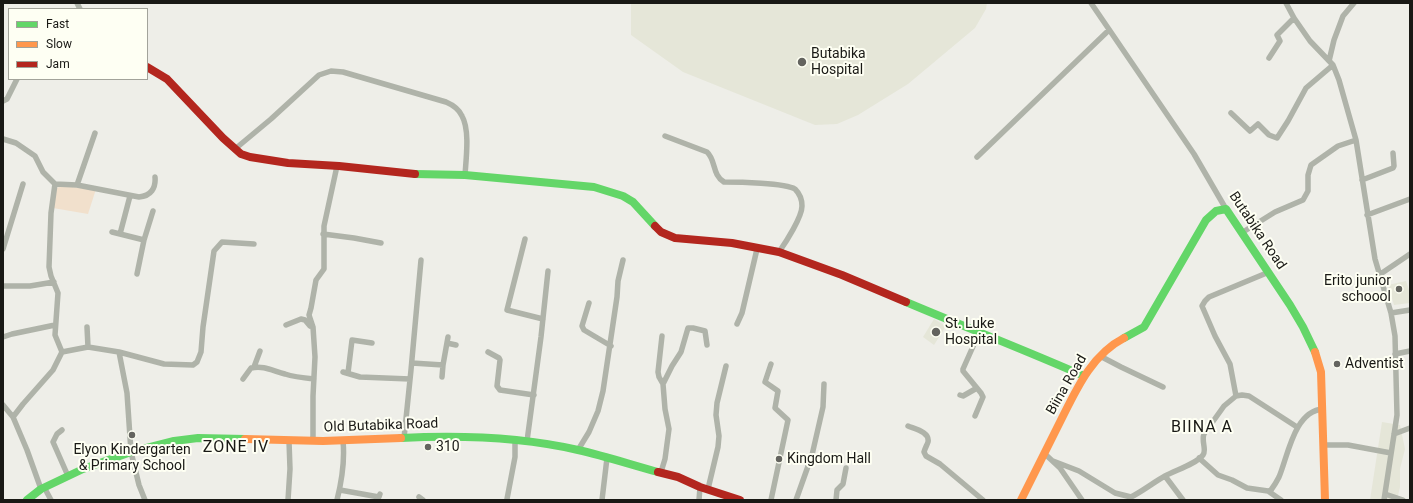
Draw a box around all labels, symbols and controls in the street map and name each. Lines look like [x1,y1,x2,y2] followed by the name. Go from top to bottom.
[8,8,148,80] legend
[46,17,69,31] text: Fast
[46,37,72,51] text: Slow
[811,46,866,78] place label: Butabika Hospital
[796,56,808,68] marker: Butabika Hospital
[46,57,70,71] text: Jam
[1225,189,1289,273] street label: Butabika Road
[1324,273,1391,306] place label: Erito junior schoool
[1394,284,1404,294] marker: Erito junior schoool
[945,316,997,348] place label: St. Luke Hospital
[930,326,942,338] marker: St. Luke Hospital
[1043,352,1091,418] street label: Biina Road
[1345,356,1404,372] place label: Adventist
[1332,359,1342,369] marker: Adventist
[323,416,439,436] street label: Old Butabika Road
[1171,418,1233,438] district label: BIINA A
[127,430,137,440] marker: Elyon Kindergarten & Primary School
[203,438,269,458] district label: ZONE IV
[436,439,460,455] place label: 310
[73,442,191,474] place label: Elyon Kindergarten & Primary School
[423,442,433,452] marker: 310
[787,451,871,467] place label: Kingdom Hall
[774,454,784,464] marker: Kingdom Hall

